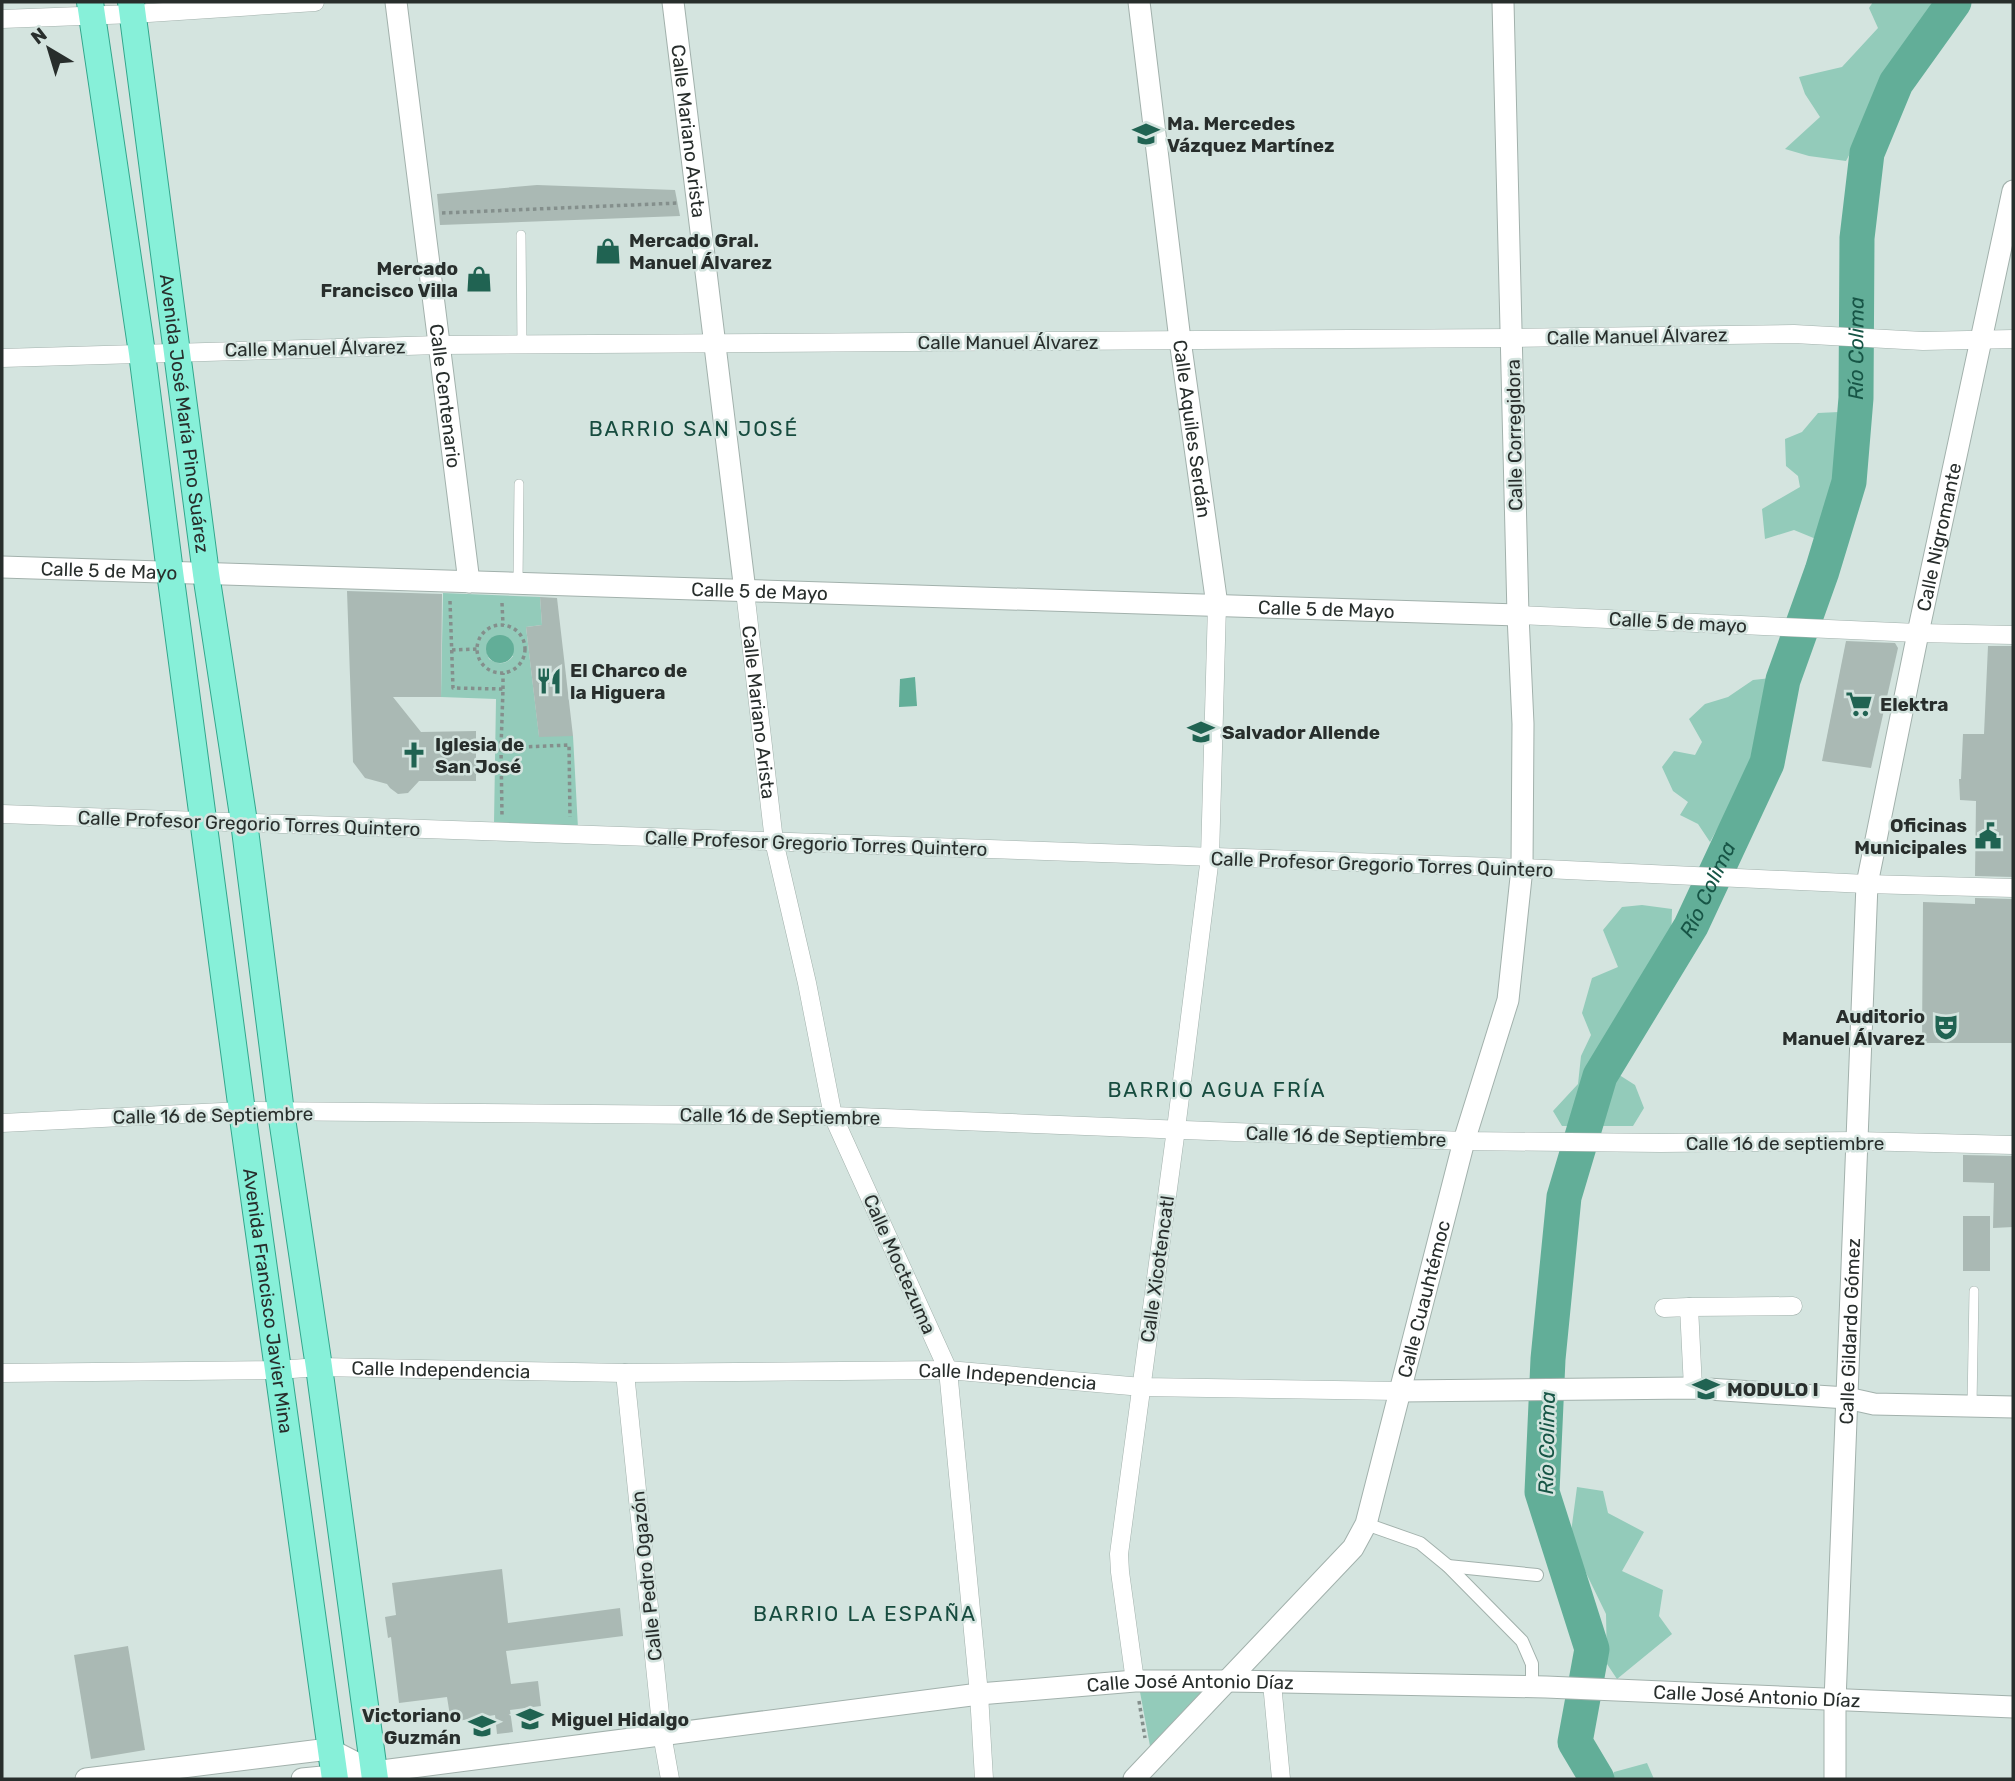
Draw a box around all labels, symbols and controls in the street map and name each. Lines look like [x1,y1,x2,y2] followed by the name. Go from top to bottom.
[14,14,84,84] north arrow
[26,23,51,49] text: N
[666,43,710,219] street label: Calle Mariano Arista
[1167,112,1335,157] place label: Ma. Mercedes Vázquez Martínez
[1131,119,1161,149] school or university icon: Ma. Mercedes Vázquez Martínez
[629,229,772,274] place label: Mercado Gral. Manuel Álvarez
[593,236,623,266] shop icon: Mercado Gral. Manuel Álvarez
[321,257,458,302] place label: Mercado Francisco Villa
[464,264,494,294] shop icon: Mercado Francisco Villa
[155,273,214,554] street label: Avenida José María Pino Suárez
[1843,297,1869,400] water label: Río Colima
[425,322,466,469] street label: Calle Centenario
[1546,323,1728,350] street label: Calle Manuel Álvarez
[918,331,1098,354] street label: Calle Manuel Álvarez
[224,335,406,362] street label: Calle Manuel Álvarez
[1168,338,1216,519] street label: Calle Aquiles Serdán
[1502,359,1527,511] street label: Calle Corregidora
[589,416,799,441] district label: BARRIO SAN JOSÉ
[1912,460,1966,614] street label: Calle Nigromante
[40,557,178,585] street label: Calle 5 de Mayo
[691,578,828,605] street label: Calle 5 de Mayo
[1258,596,1395,623] street label: Calle 5 de Mayo
[1608,607,1748,638] street label: Calle 5 de mayo
[737,624,780,800] street label: Calle Mariano Arista
[570,659,687,704] place label: El Charco de la Higuera
[534,666,564,696] restaurant icon: El Charco de la Higuera
[1844,689,1874,719] supermarket icon: Elektra
[1880,693,1949,716] place label: Elektra
[1186,717,1216,747] school or university icon: Salvador Allende
[1222,721,1380,744] place label: Salvador Allende
[435,733,524,778] place label: Iglesia de San José
[399,740,429,770] church icon: Iglesia de San José
[77,806,421,841] street label: Calle Profesor Gregorio Torres Quintero
[1854,814,1967,859] place label: Oficinas Municipales
[1973,821,2003,851] public building icon: Oficinas Municipales
[644,826,988,861] street label: Calle Profesor Gregorio Torres Quintero
[1674,837,1741,942] water label: Río Colima
[1210,847,1554,882] street label: Calle Profesor Gregorio Torres Quintero
[1782,1005,1925,1050] place label: Auditorio Manuel Álvarez
[1931,1012,1961,1042] theatre icon: Auditorio Manuel Álvarez
[1107,1077,1327,1102] district label: BARRIO AGUA FRÍA
[112,1102,314,1129] street label: Calle 16 de Septiembre
[679,1103,881,1130] street label: Calle 16 de Septiembre
[1245,1122,1447,1151] street label: Calle 16 de Septiembre
[1686,1132,1884,1155] street label: Calle 16 de septiembre
[238,1167,298,1435] street label: Avenida Francisco Javier Mina
[858,1191,941,1338] street label: Calle Moctezuma
[1136,1194,1179,1344] street label: Calle Xicotencatl
[1393,1218,1455,1380] street label: Calle Cuauhtémoc
[1835,1238,1865,1425] street label: Calle Gildardo Gómez
[351,1357,531,1383] street label: Calle Independencia
[918,1359,1098,1395] street label: Calle Independencia
[1691,1374,1721,1404] school or university icon: MODULO I
[1727,1378,1819,1401] place label: MODULO I
[1533,1391,1560,1495] water label: Río Colima
[626,1490,667,1662] street label: Calle Pedro Ogazón
[753,1601,977,1626] district label: BARRIO LA ESPAÑA
[1086,1670,1294,1697] street label: Calle José Antonio Díaz
[1653,1681,1861,1712] street label: Calle José Antonio Díaz
[362,1704,461,1749] place label: Victoriano Guzmán
[515,1704,545,1734] school or university icon: Miguel Hidalgo
[551,1708,689,1731] place label: Miguel Hidalgo
[467,1711,497,1741] school or university icon: Victoriano Guzmán

